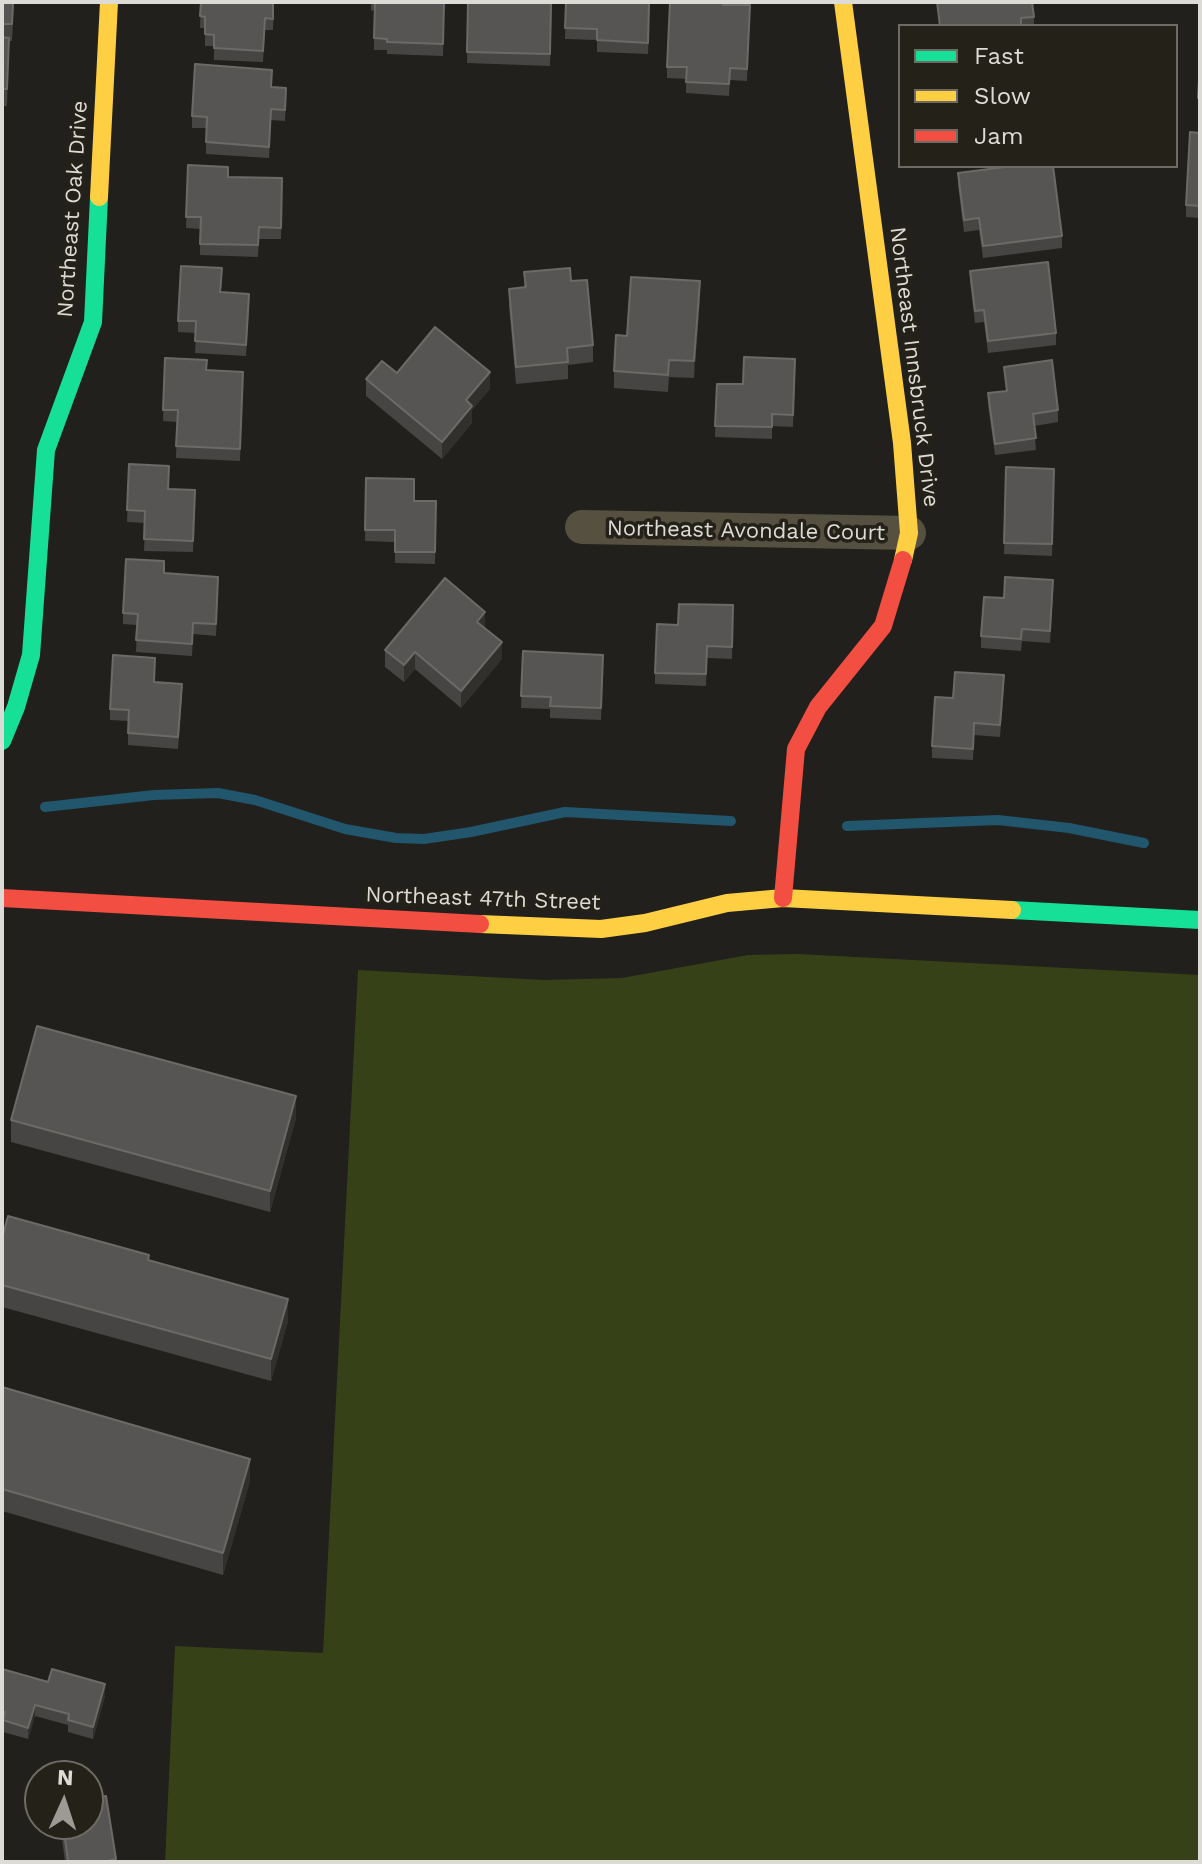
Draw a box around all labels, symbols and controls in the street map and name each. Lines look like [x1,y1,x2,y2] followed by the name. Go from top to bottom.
[898,24,1178,168] legend
[974,42,1024,70] text: Fast
[974,82,1031,110] text: Slow
[52,100,94,318] street label: Northeast Oak Drive
[974,122,1024,150] text: Jam
[884,225,944,509] street label: Northeast Innsbruck Drive
[607,515,885,547] street label: Northeast Avondale Court
[365,882,601,916] street label: Northeast 47th Street
[24,1760,104,1840] north arrow
[56,1765,74,1790] text: N

